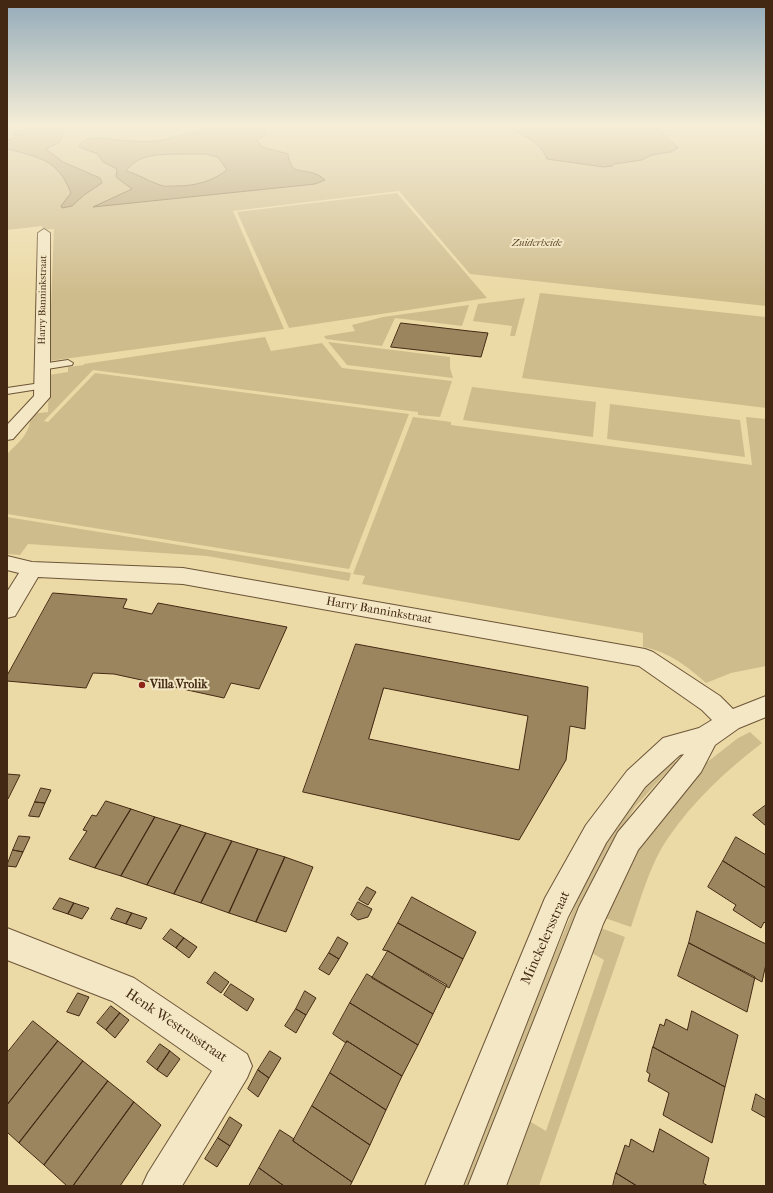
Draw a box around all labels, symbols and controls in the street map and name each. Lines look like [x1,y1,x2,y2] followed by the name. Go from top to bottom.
[512,238,562,250] park label: Zuiderheide
[36,255,50,345] street label: Harry Banninkstraat
[325,595,433,627] street label: Harry Banninkstraat
[150,678,207,692] place label: Villa Vrolik
[137,680,147,690] marker: Villa Vrolik
[518,889,574,987] street label: Minckelersstraat
[122,986,230,1066] street label: Henk Westrusstraat

